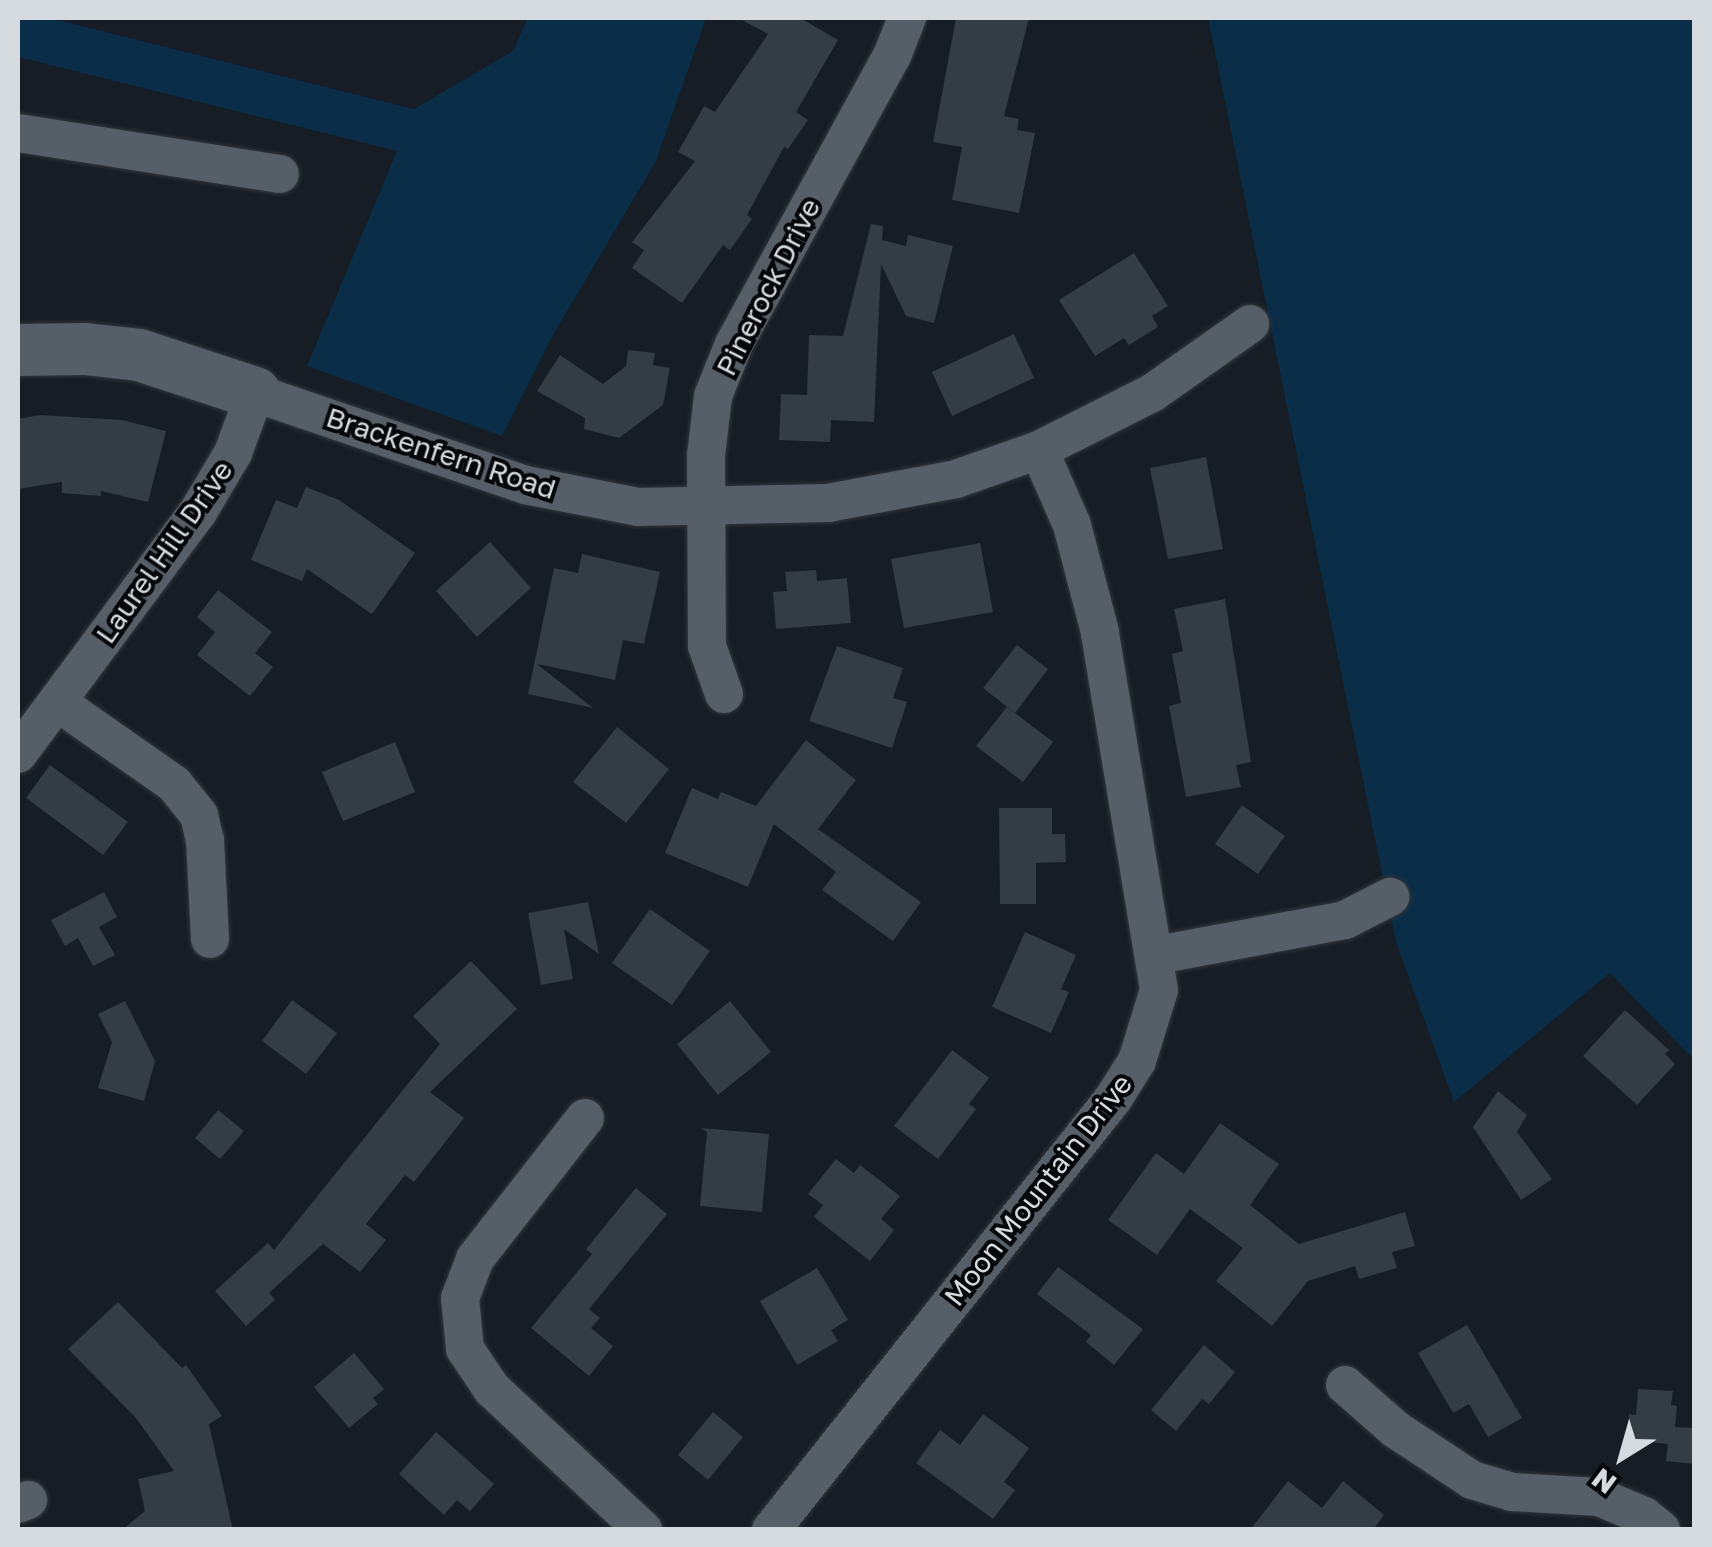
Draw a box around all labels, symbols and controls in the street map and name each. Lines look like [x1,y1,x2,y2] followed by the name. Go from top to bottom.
[709,193,827,381] street label: Pinerock Drive
[322,400,560,506] street label: Brackenfern Road
[89,454,239,650] street label: Laurel Hill Drive
[937,1067,1139,1313] street label: Moon Mountain Drive
[1572,1407,1672,1507] north arrow
[1585,1462,1622,1501] text: N

